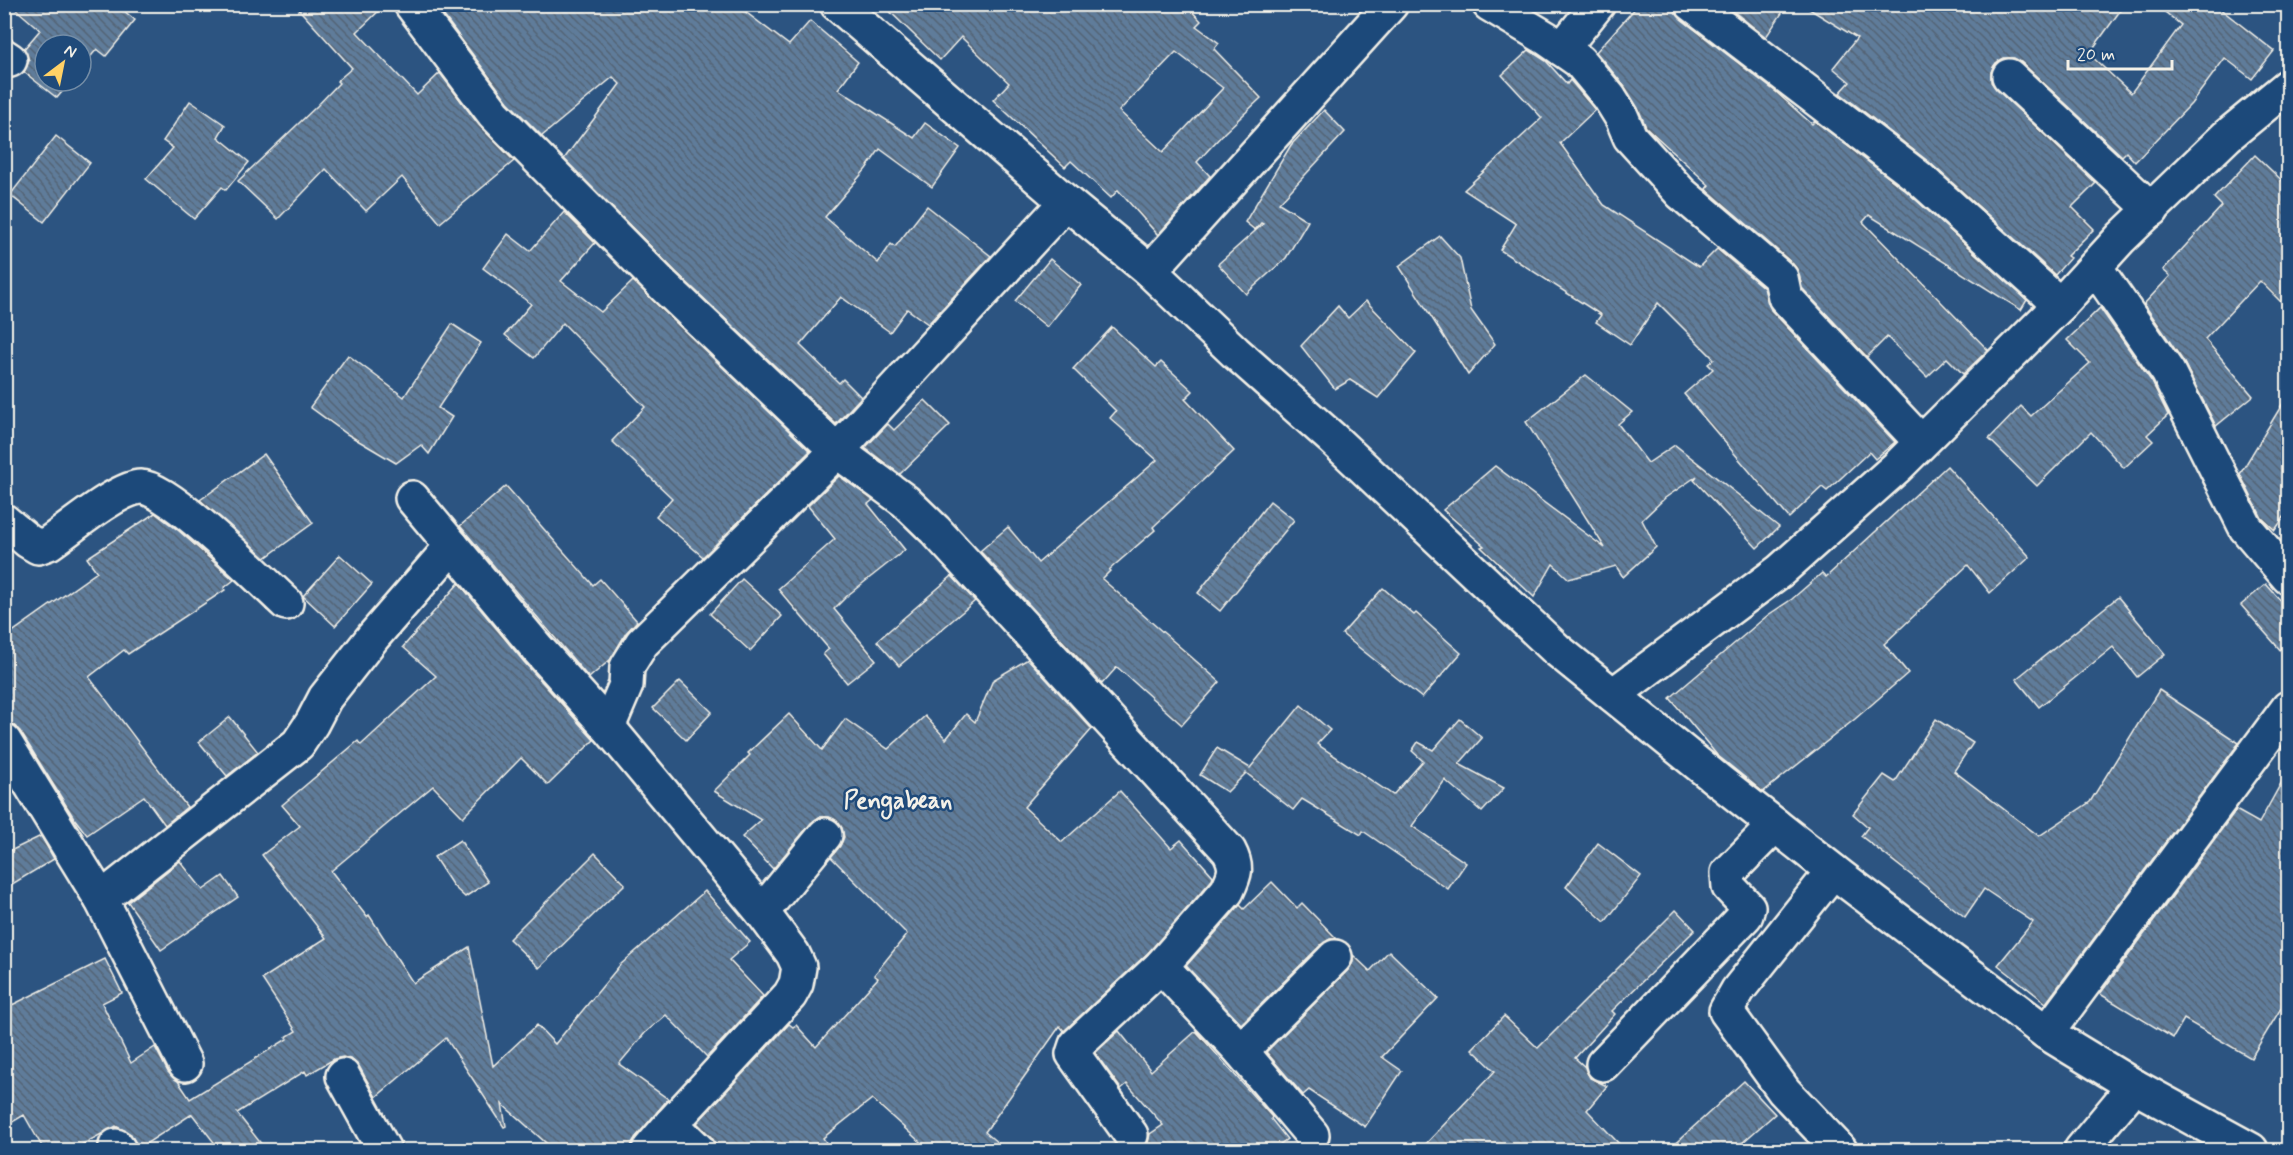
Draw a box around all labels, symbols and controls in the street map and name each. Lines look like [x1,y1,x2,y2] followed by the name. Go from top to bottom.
[33,33,93,93] north arrow
[2068,33,2172,71] scale bar
[60,40,80,63] text: N
[2077,43,2115,67] text: 20 m
[844,786,952,820] district label: Pengabean

